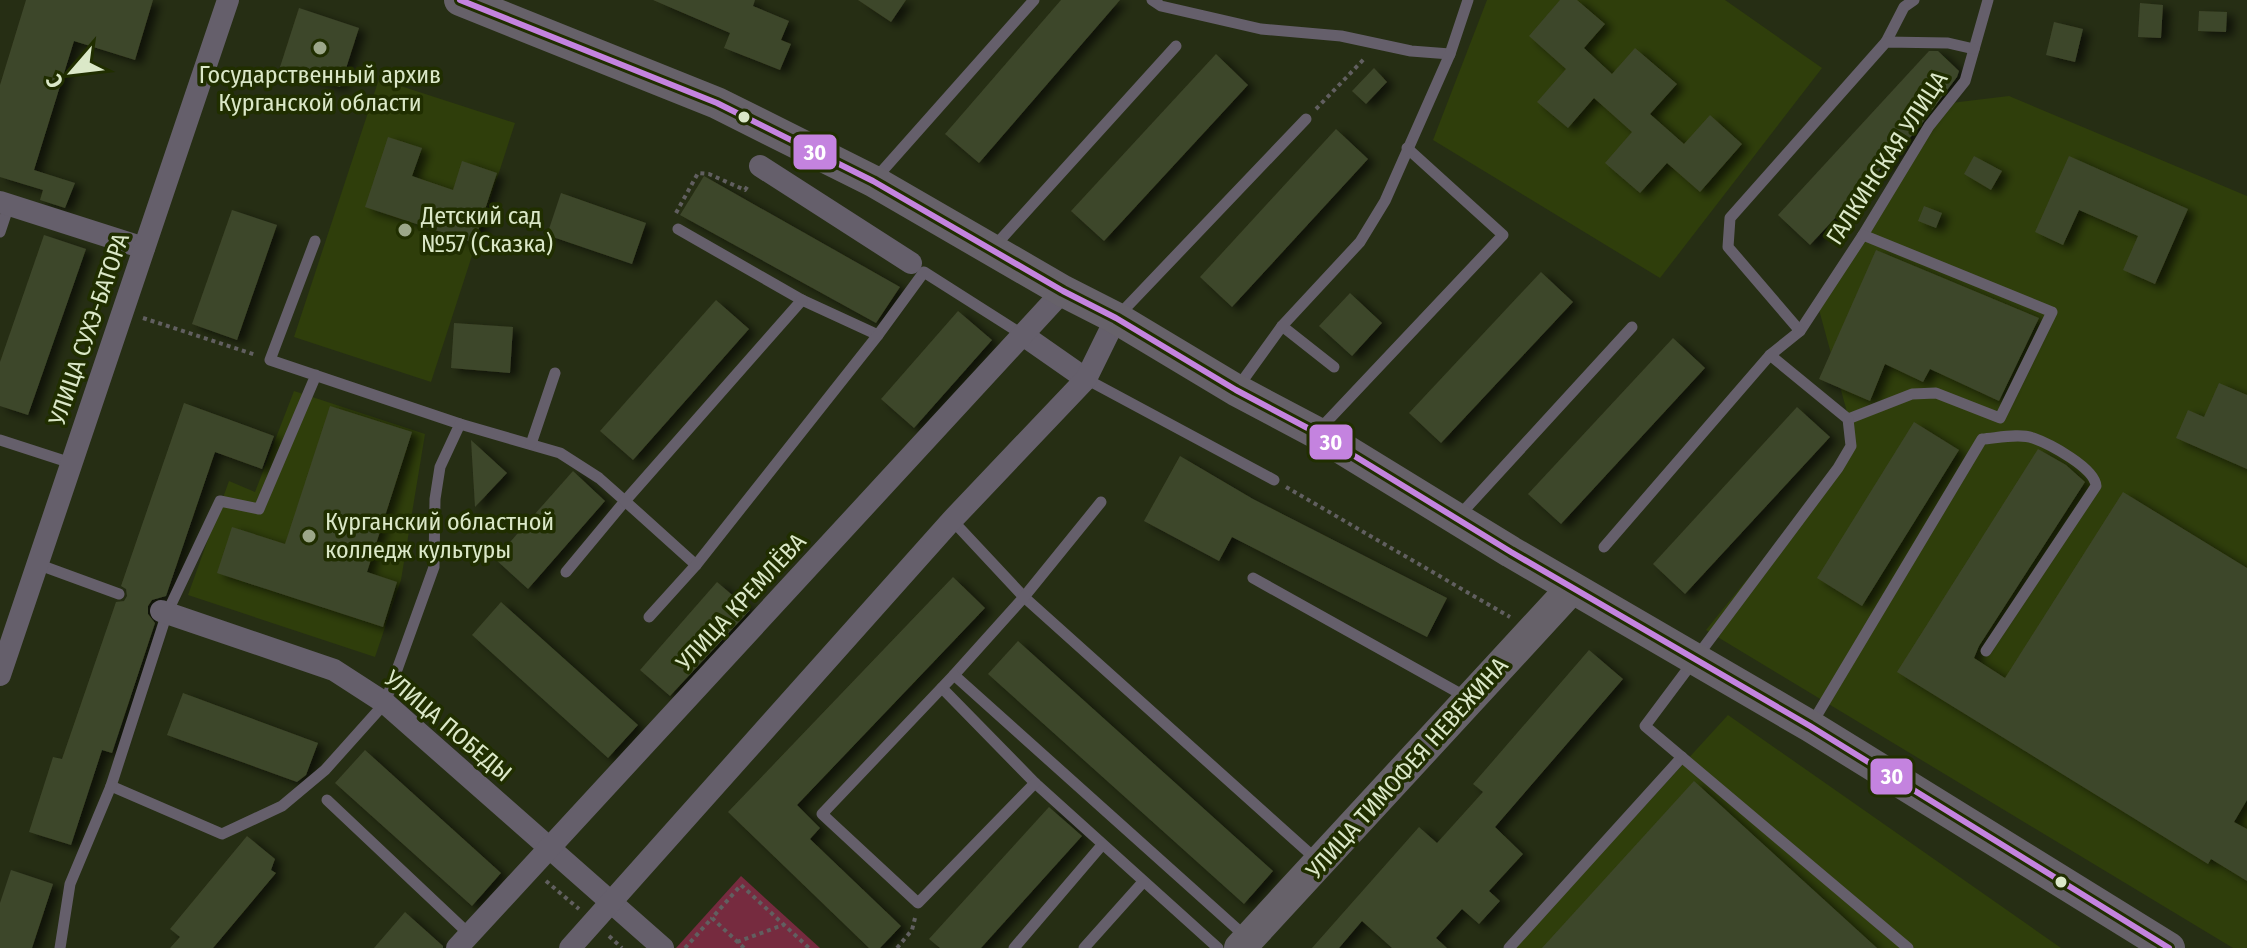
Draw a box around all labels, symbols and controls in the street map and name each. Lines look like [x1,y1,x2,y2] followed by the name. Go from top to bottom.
[32,32,112,112] north arrow
[311,39,329,57] marker: Государственный архив Курганской области
[199,61,441,117] place label: Государственный архив Курганской области
[1821,66,1954,250] street label: ГАЛКИНСКАЯ УЛИЦА
[40,69,69,93] text: С
[736,109,752,125] unlabelled marker
[792,133,838,171] line badge: 30
[803,139,826,166] text: 30
[420,202,553,258] place label: Детский сад №57 (Сказка)
[396,221,414,239] marker: Детский сад №57 (Сказка)
[43,229,135,430] street label: УЛИЦА СУХЭ-БАТОРА
[1308,423,1354,461] line badge: 30
[1319,429,1342,456] text: 30
[325,508,554,564] place label: Курганский областной колледж культуры
[300,527,318,545] marker: Курганский областной колледж культуры
[670,527,812,677] street label: УЛИЦА КРЕМЛЁВА
[1300,651,1514,885] street label: УЛИЦА ТИМОФЕЯ НЕВЕЖИНА
[378,664,517,787] street label: УЛИЦА ПОБЕДЫ
[1869,757,1914,796] line badge: 30
[1880,763,1903,790] text: 30
[2053,874,2069,890] unlabelled marker

